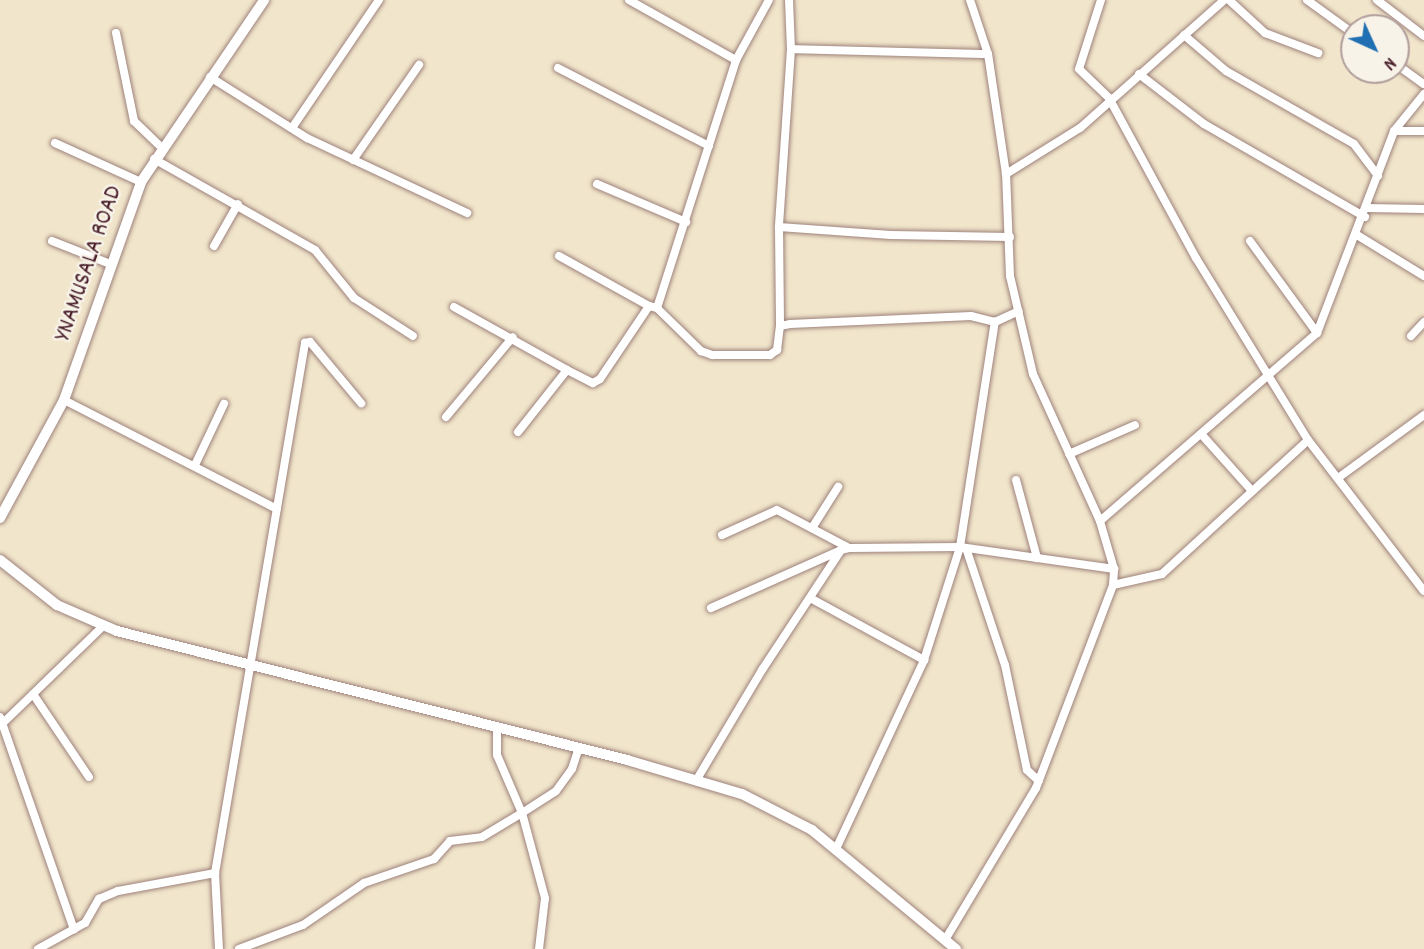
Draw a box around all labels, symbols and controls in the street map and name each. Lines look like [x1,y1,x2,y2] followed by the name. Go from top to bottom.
[1340,14,1410,84] north arrow
[1376,50,1402,76] text: N
[50,183,130,345] street label: YNAMUSALA ROAD

